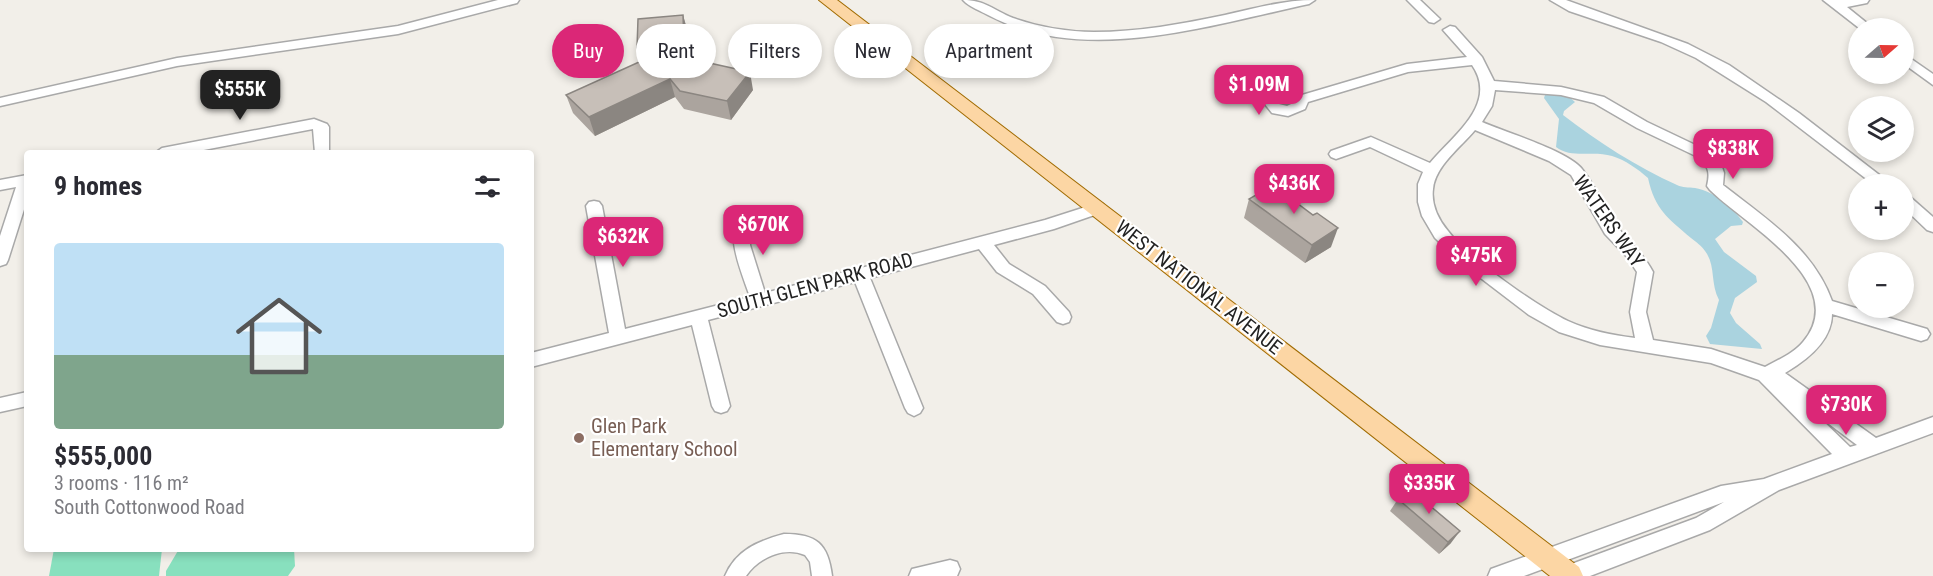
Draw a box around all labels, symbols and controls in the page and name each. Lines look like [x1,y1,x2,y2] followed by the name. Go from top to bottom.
[1848,18,1914,84] north arrow
[1848,18,1914,318] map controls
[552,24,624,78] chip: Buy
[636,24,716,78] chip: Rent
[728,24,822,78] chip: Filters
[834,24,912,78] chip: New
[924,24,1054,78] chip: Apartment
[1210,65,1308,116] pin: $1.09M
[198,70,282,121] pin: $555K
[1228,72,1290,96] text: $1.09M
[214,77,266,101] text: $555K
[1848,96,1914,162] button: layers
[1691,129,1775,180] pin: $838K
[1707,136,1759,160] text: $838K
[1252,164,1336,215] pin: $436K
[471,170,504,203] icon: filters
[1568,170,1650,272] street label: WATERS WAY
[54,171,142,201] text: 9 homes
[1268,171,1320,195] text: $436K
[1848,174,1914,240] button: +
[721,205,805,256] pin: $670K
[737,212,789,236] text: $670K
[1111,215,1287,359] street label: WEST NATIONAL AVENUE
[581,217,665,268] pin: $632K
[597,224,649,248] text: $632K
[1434,236,1518,287] pin: $475K
[1450,243,1502,267] text: $475K
[714,247,916,323] street label: SOUTH GLEN PARK ROAD
[1848,252,1914,318] button: −
[225,282,333,390] icon: home
[1804,385,1888,436] pin: $730K
[1820,392,1872,416] text: $730K
[591,414,738,461] place label: Glen Park Elementary School
[572,431,586,445] marker: Glen Park Elementary School
[54,441,152,471] text: $555,000
[1387,464,1471,515] pin: $335K
[54,471,189,495] text: 3 rooms · 116 m²
[1403,471,1455,495] text: $335K
[54,495,245,519] text: South Cottonwood Road

